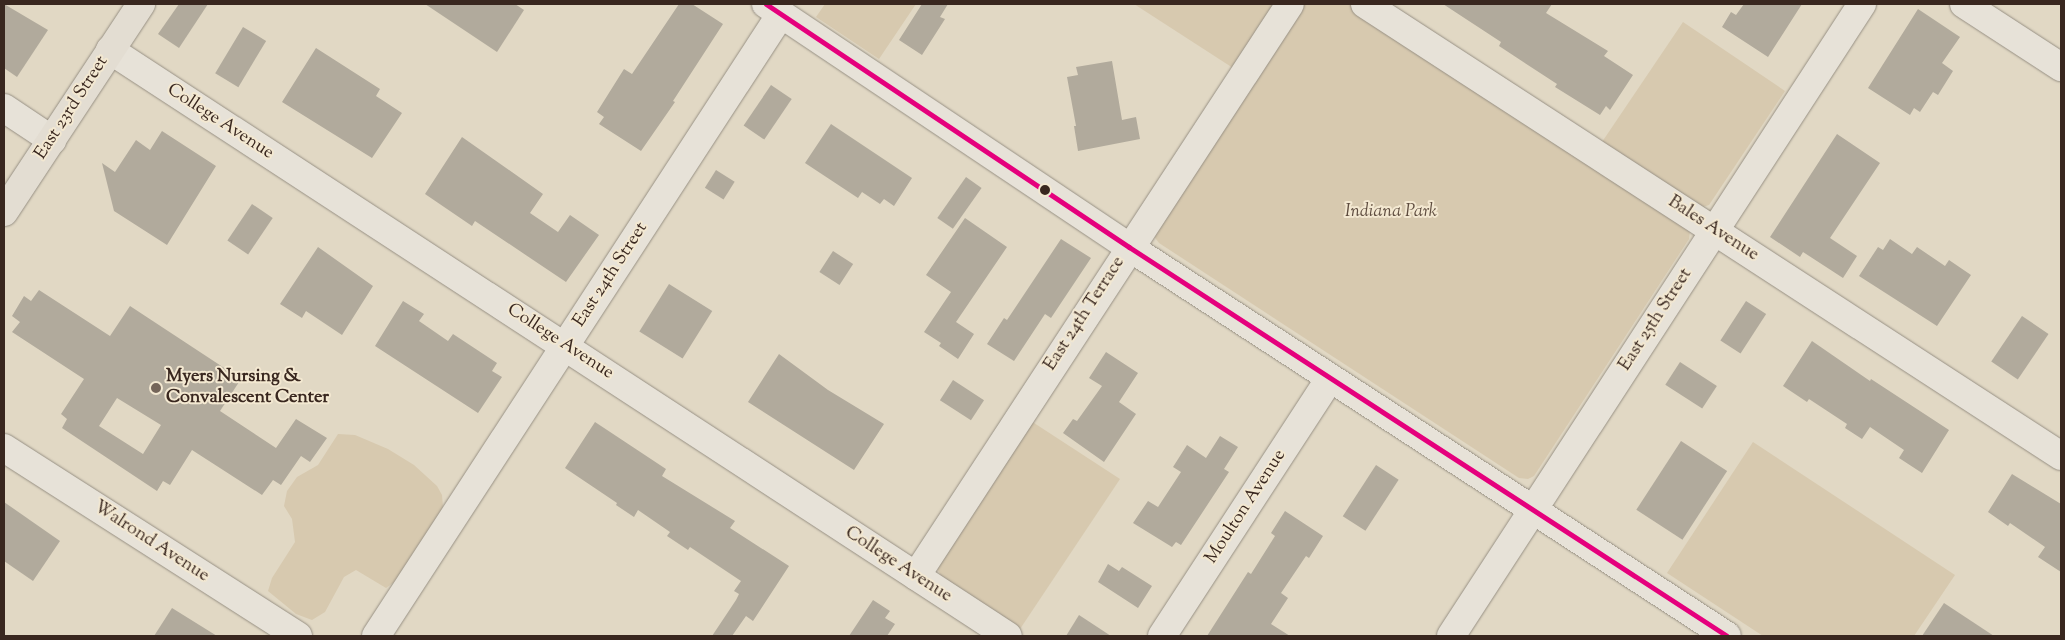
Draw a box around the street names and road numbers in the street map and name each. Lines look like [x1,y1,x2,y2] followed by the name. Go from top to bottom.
[31,52,113,164] street label: East 23rd Street
[163,79,277,165] street label: College Avenue
[1664,192,1762,266] street label: Bales Avenue
[569,219,653,331] street label: East 24th Street
[1040,253,1130,375] street label: East 24th Terrace
[1615,265,1697,375] street label: East 25th Street
[503,299,617,385] street label: College Avenue
[1201,446,1291,568] street label: Moulton Avenue
[89,497,213,587] street label: Walrond Avenue
[841,522,955,608] street label: College Avenue

